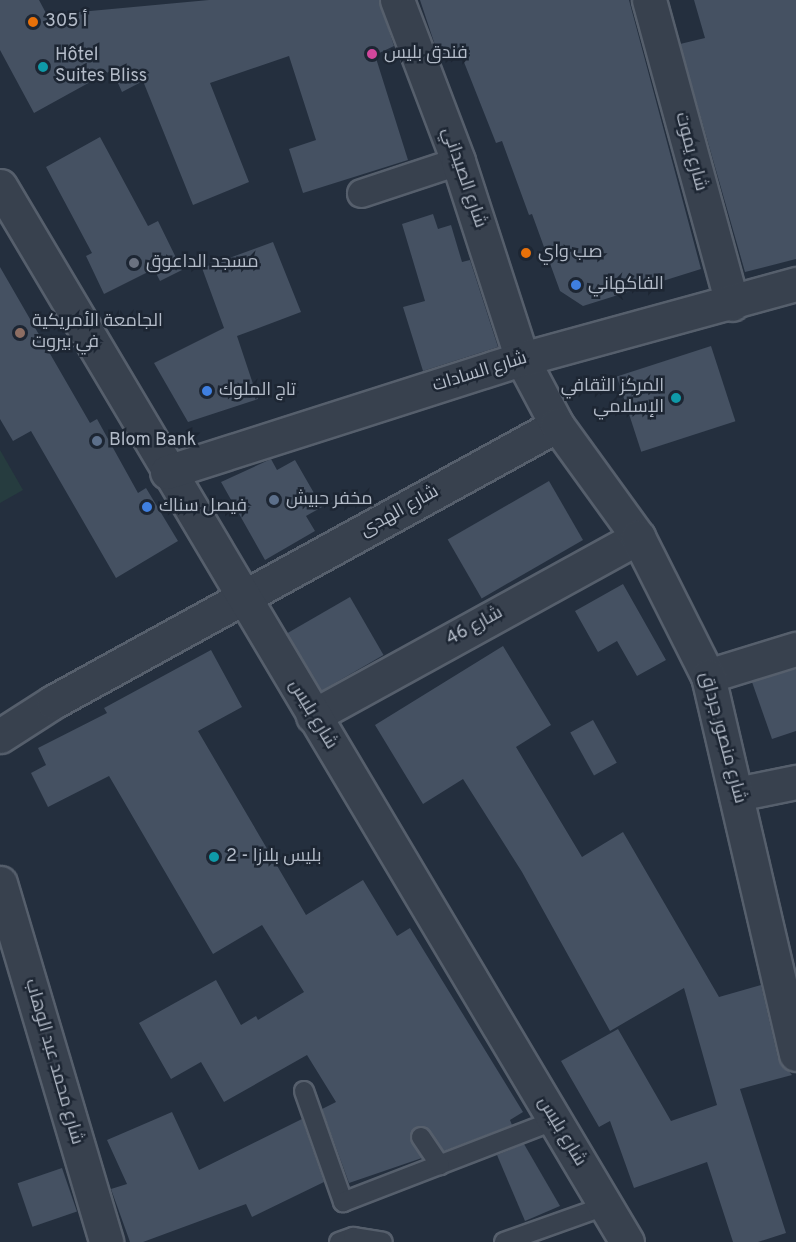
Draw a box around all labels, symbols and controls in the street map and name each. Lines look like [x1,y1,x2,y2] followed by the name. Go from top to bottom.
[45,11,87,33] place label: أ 305
[26,15,40,29] marker: أ 305
[384,43,468,65] place label: فندق بليس
[55,46,147,88] place label: Hôtel Suites Bliss
[365,47,379,61] marker: فندق بليس
[36,60,50,74] marker: Hôtel Suites Bliss
[669,110,711,194] street label: شارع يموت
[436,125,490,231] street label: شارع الصيداني
[538,242,602,264] place label: صب واي
[519,246,533,260] marker: صب واي
[146,252,259,274] place label: مسجد الداعوق
[127,256,141,270] marker: مسجد الداعوق
[588,274,664,296] place label: الفاكهاني
[569,278,583,292] marker: الفاكهاني
[32,312,163,354] place label: الجامعة الأمريكية في بيروت
[13,326,27,340] marker: الجامعة الأمريكية في بيروت
[430,348,530,398] street label: شارع السادات
[561,377,664,420] place label: المركز الثقافي الإسلامي
[219,380,296,402] place label: تاج الملوك
[200,384,214,398] marker: تاج الملوك
[669,391,683,405] marker: المركز الثقافي الإسلامي
[109,430,196,452] place label: Blom Bank
[90,434,104,448] marker: Blom Bank
[357,482,443,542] street label: شارع الهدى
[286,489,373,511] place label: مخفر حبيش
[267,493,281,507] marker: مخفر حبيش
[159,496,247,518] place label: فيصل سناك
[140,500,154,514] marker: فيصل سناك
[443,603,507,651] street label: شارع 46
[694,670,750,806] street label: شارع منصور جرداق
[283,676,341,754] street label: شارع بليس
[226,846,321,868] place label: 2 - بليس بلازا
[207,850,221,864] marker: 2 - بليس بلازا
[19,977,87,1147] street label: شارع محمد عبد الوهاب
[532,1093,590,1171] street label: شارع بليس

